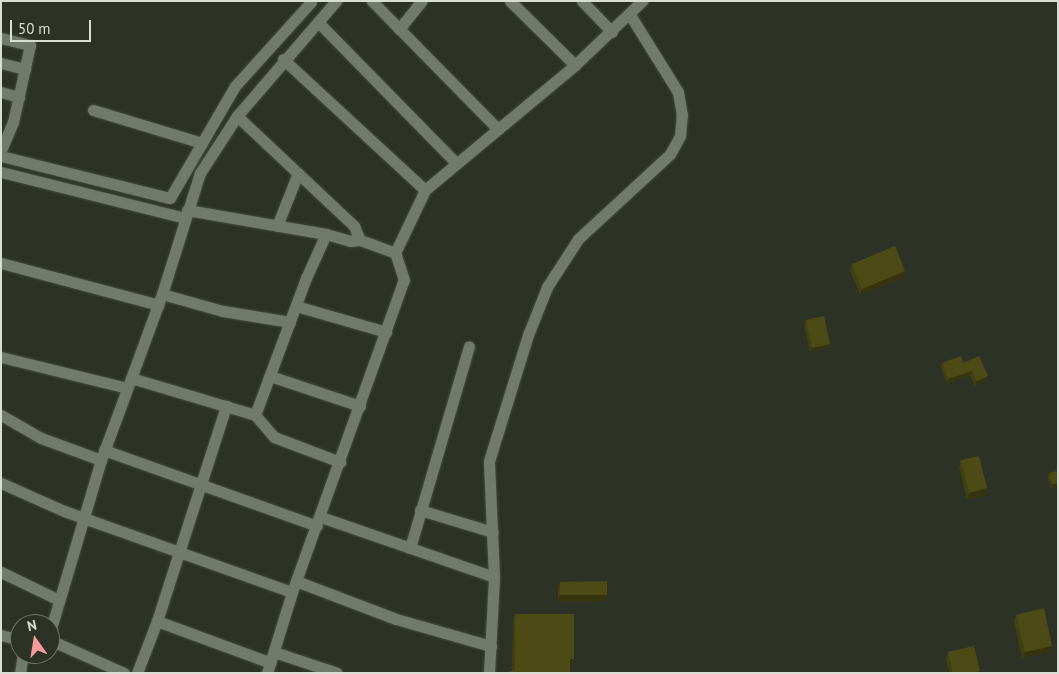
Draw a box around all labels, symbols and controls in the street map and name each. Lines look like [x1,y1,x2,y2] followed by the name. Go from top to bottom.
[12,10,94,42] scale bar
[18,19,51,38] text: 50 m
[10,614,60,664] north arrow
[25,616,38,635] text: N

